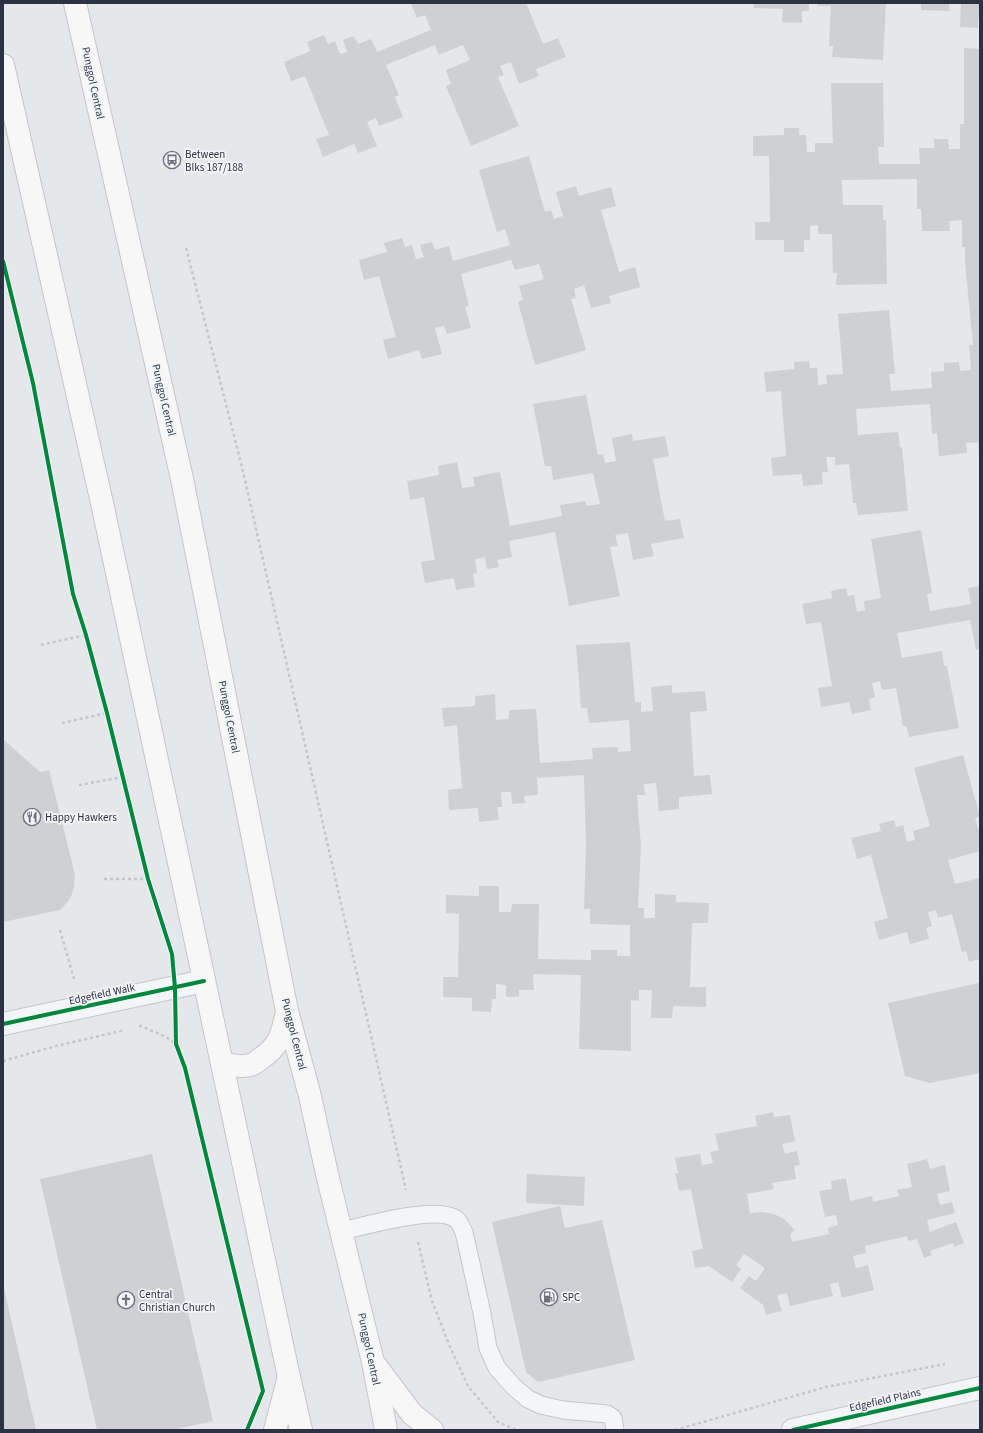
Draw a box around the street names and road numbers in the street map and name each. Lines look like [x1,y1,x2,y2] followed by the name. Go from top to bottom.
[78,45,108,121] street label: Punggol Central
[148,362,180,438] street label: Punggol Central
[215,679,243,755] street label: Punggol Central
[67,980,137,1008] street label: Edgefield Walk
[278,997,310,1072] street label: Punggol Central
[354,1311,384,1387] street label: Punggol Central
[848,1384,923,1416] street label: Edgefield Plains

